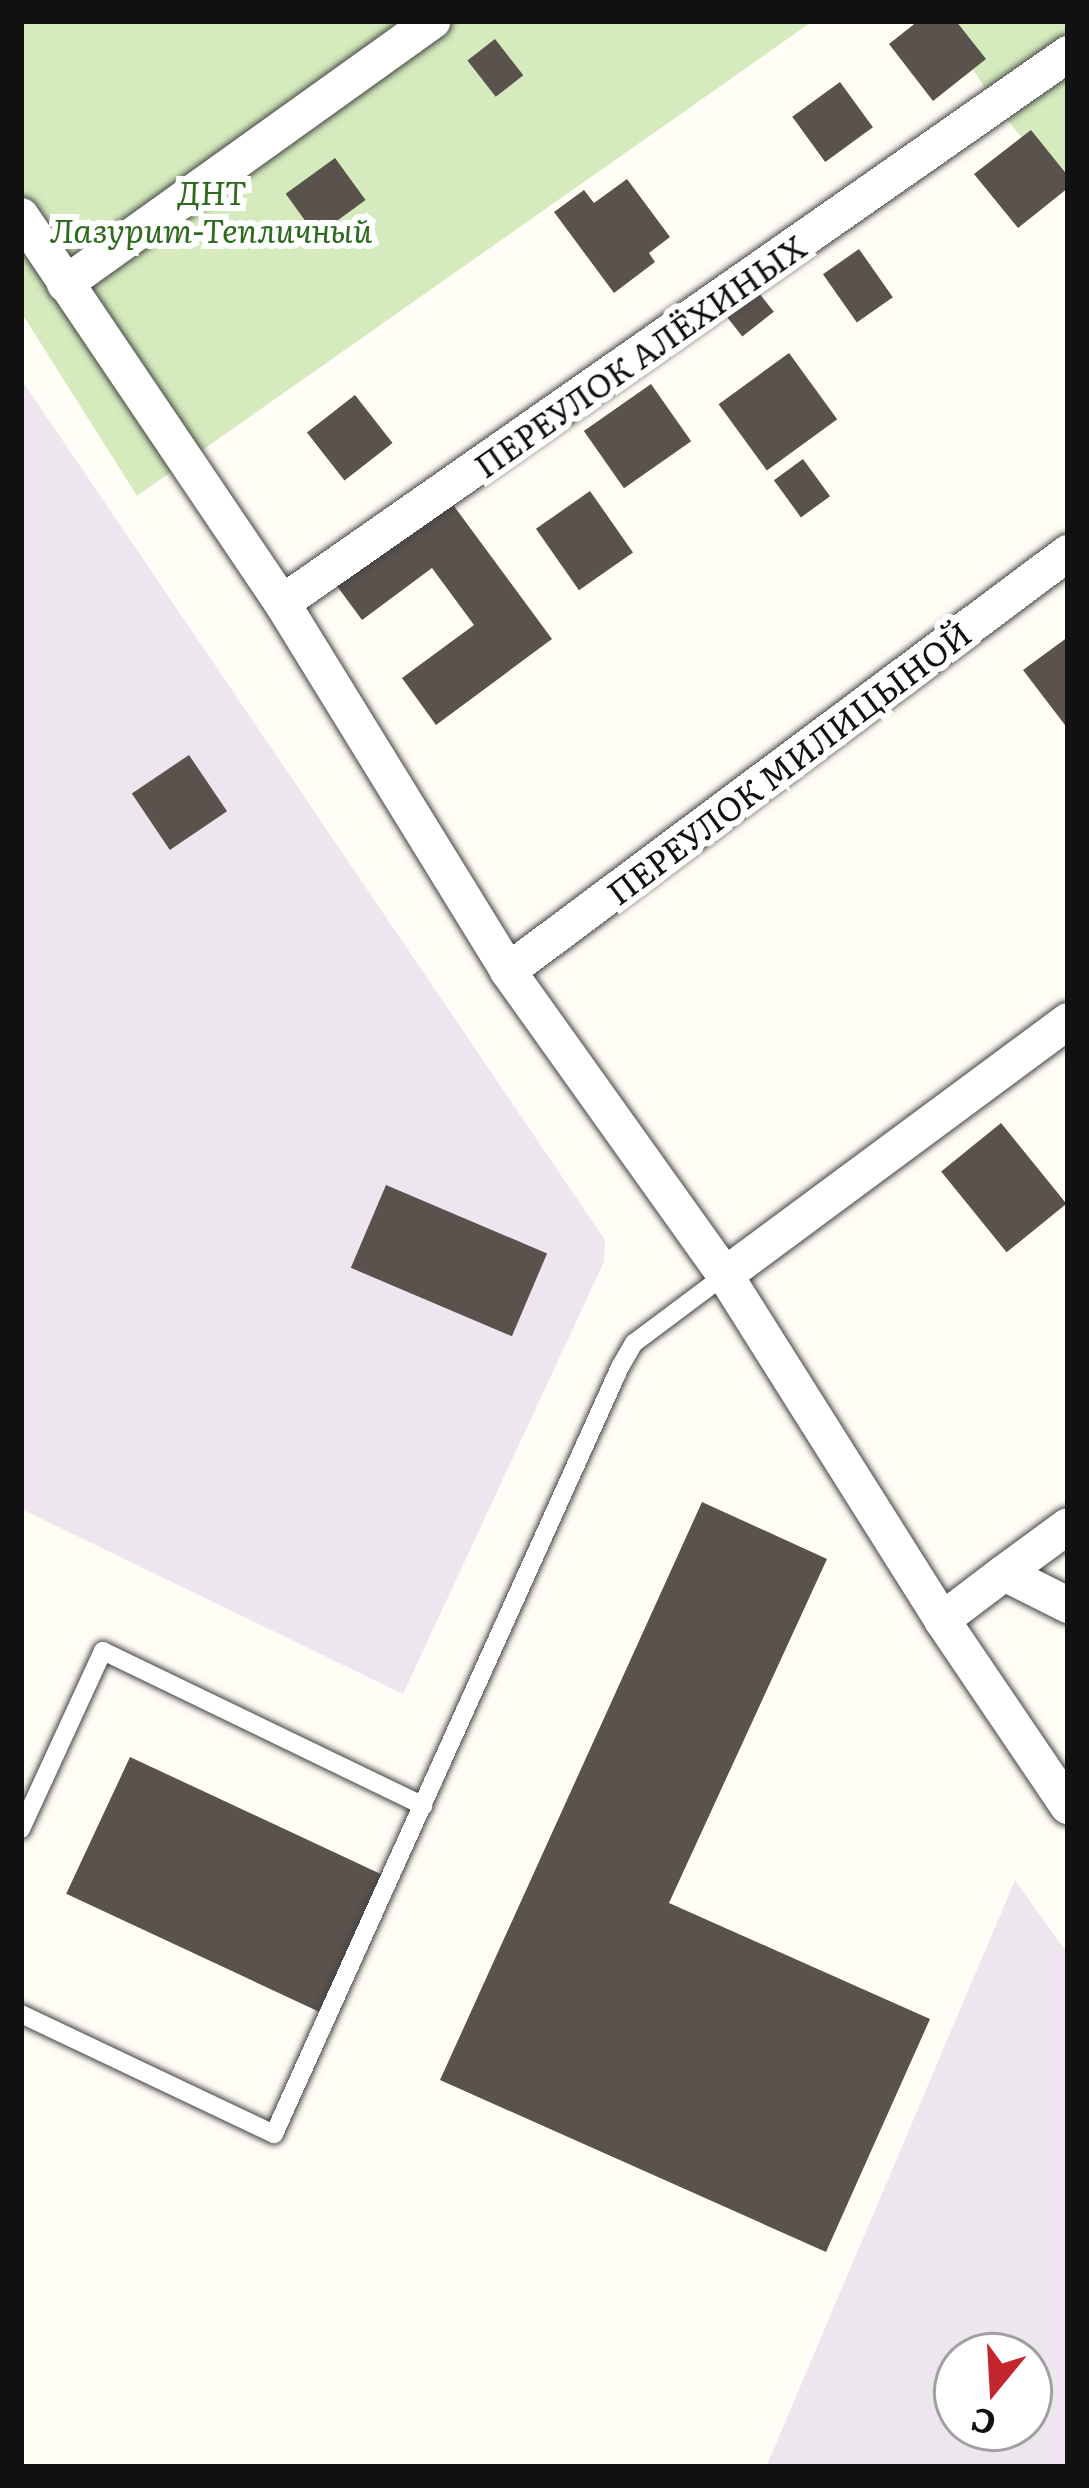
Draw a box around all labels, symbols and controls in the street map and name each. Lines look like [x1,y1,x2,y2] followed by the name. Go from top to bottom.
[50,171,372,249] park label: ДНТ Лазурит-Тепличный
[466,225,812,485] street label: ПЕРЕУЛОК АЛЁХИНЫХ
[598,612,978,912] street label: ПЕРЕУЛОК МИЛИЦЫНОЙ
[933,2332,1053,2452] north arrow
[964,2397,1001,2451] text: С

